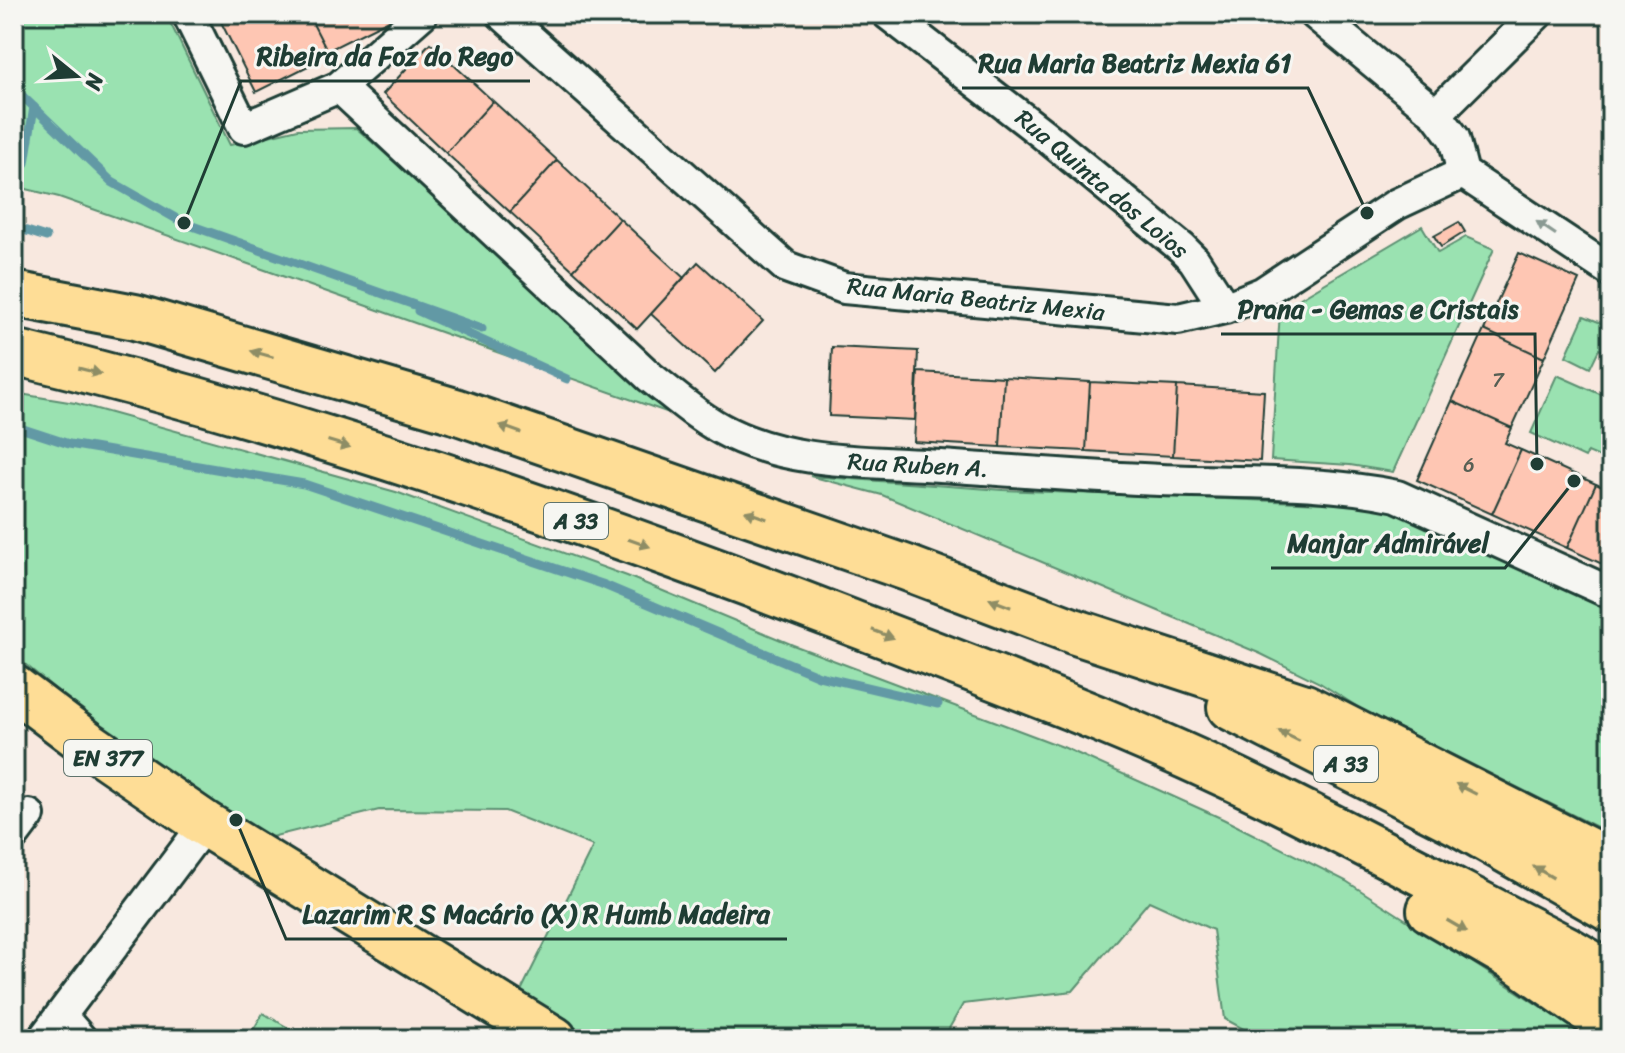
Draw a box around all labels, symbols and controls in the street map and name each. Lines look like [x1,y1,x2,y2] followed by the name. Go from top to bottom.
[241,31,530,81] callout: Ribeira da Foz do Rego
[256,33,513,79] text: Ribeira da Foz do Rego
[36,36,116,116] north arrow
[962,38,1308,88] callout: Rua Maria Beatriz Mexia 61
[978,40,1291,86] text: Rua Maria Beatriz Mexia 61
[73,68,116,96] text: N
[1005,98,1199,270] street label: Rua Quinta dos Loios
[1535,221,1556,236] one-way arrow
[845,265,1108,334] street label: Rua Maria Beatriz Mexia
[1221,284,1535,334] callout: Prana - Gemas e Cristais
[1237,286,1520,332] text: Prana - Gemas e Cristais
[249,347,273,360] one-way arrow
[1492,363,1505,398] house number: 7
[77,365,102,377] one-way arrow
[498,423,522,435] one-way arrow
[328,438,352,451] one-way arrow
[847,440,989,490] street label: Rua Ruben A.
[1463,448,1475,483] house number: 6
[544,503,608,539] road number: A 33
[744,508,768,520] one-way arrow
[1271,518,1505,568] callout: Manjar Admirável
[1286,520,1490,566] text: Manjar Admirável
[628,537,652,549] one-way arrow
[988,597,1012,609] one-way arrow
[871,628,895,641] one-way arrow
[1278,729,1301,743] one-way arrow
[64,740,152,776] road number: EN 377
[1314,746,1378,782] road number: A 33
[1455,782,1478,796] one-way arrow
[1532,865,1555,878] one-way arrow
[286,889,787,939] callout: Lazarim R S Macário (X) R Humb Madeira
[302,891,771,937] text: Lazarim R S Macário (X) R Humb Madeira
[1446,919,1469,933] one-way arrow

